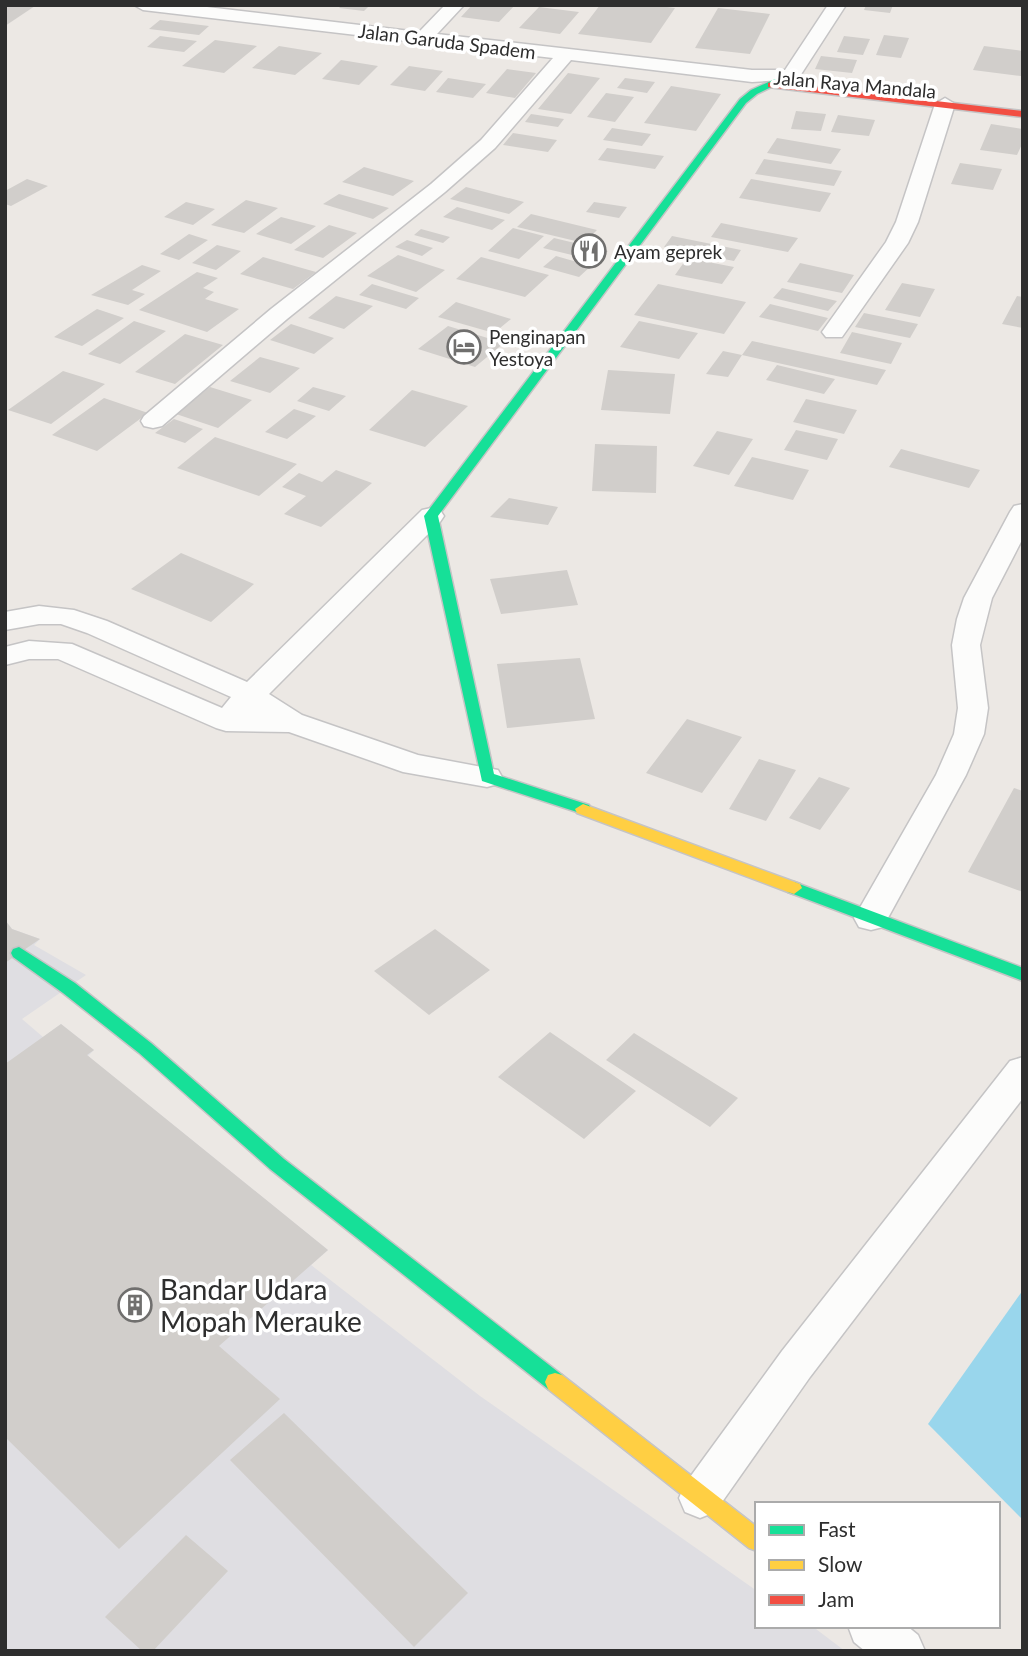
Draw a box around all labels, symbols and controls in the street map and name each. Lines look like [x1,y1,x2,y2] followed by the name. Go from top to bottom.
[357,19,537,63] street label: Jalan Garuda Spadem
[773,65,937,103] street label: Jalan Raya Mandala
[570,232,608,270] restaurant icon: Ayam geprek
[614,240,723,263] place label: Ayam geprek
[489,325,586,370] place label: Penginapan Yestoya
[445,328,483,366] hotel icon: Penginapan Yestoya
[160,1272,362,1338] place label: Bandar Udara Mopah Merauke
[116,1286,154,1324] building icon: Bandar Udara Mopah Merauke
[755,1502,1000,1628] legend
[818,1516,856,1541] text: Fast
[818,1551,863,1576] text: Slow
[818,1586,854,1611] text: Jam

